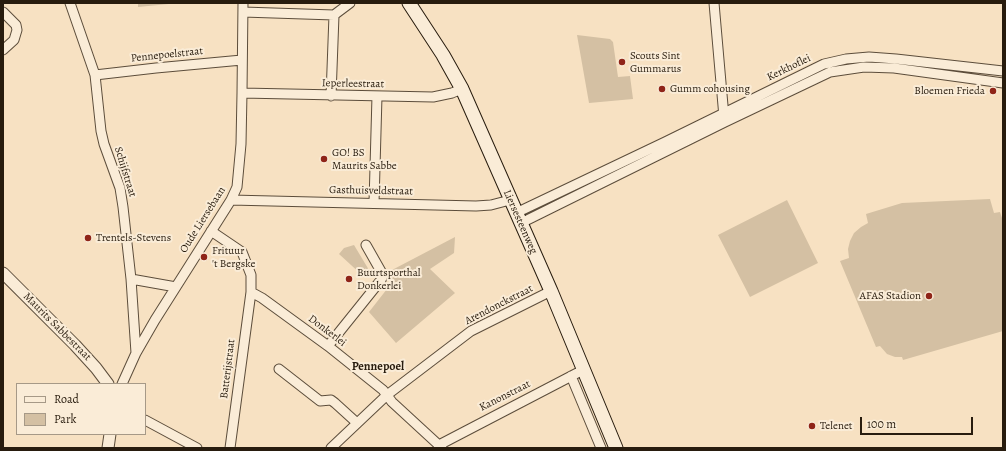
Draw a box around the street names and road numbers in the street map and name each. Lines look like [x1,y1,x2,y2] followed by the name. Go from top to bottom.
[130,45,204,65] street label: Pennepoelstraat
[765,52,813,84] street label: Kerkhoflei
[322,77,384,91] street label: Ieperleestraat
[111,145,139,199] street label: Schijfstraat
[177,184,229,256] street label: Oude Liersebaan
[329,184,413,198] street label: Gasthuisveldstraat
[500,188,540,256] street label: Liersesteenweg
[463,282,535,328] street label: Arendonckstraat
[20,290,94,364] street label: Maurits Sabbestraat
[305,312,349,350] street label: Donkerlei
[218,338,238,400] street label: Batterijstraat
[477,378,533,414] street label: Kanonstraat

